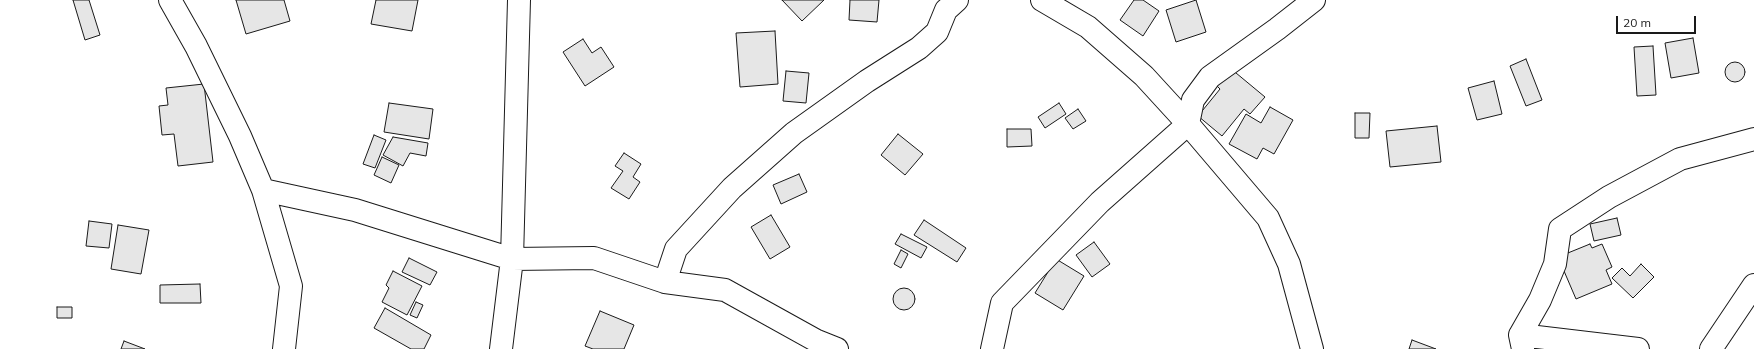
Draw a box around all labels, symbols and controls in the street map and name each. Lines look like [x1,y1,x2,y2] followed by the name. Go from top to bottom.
[1618,8,1698,34] scale bar
[1623,15,1651,30] text: 20 m

